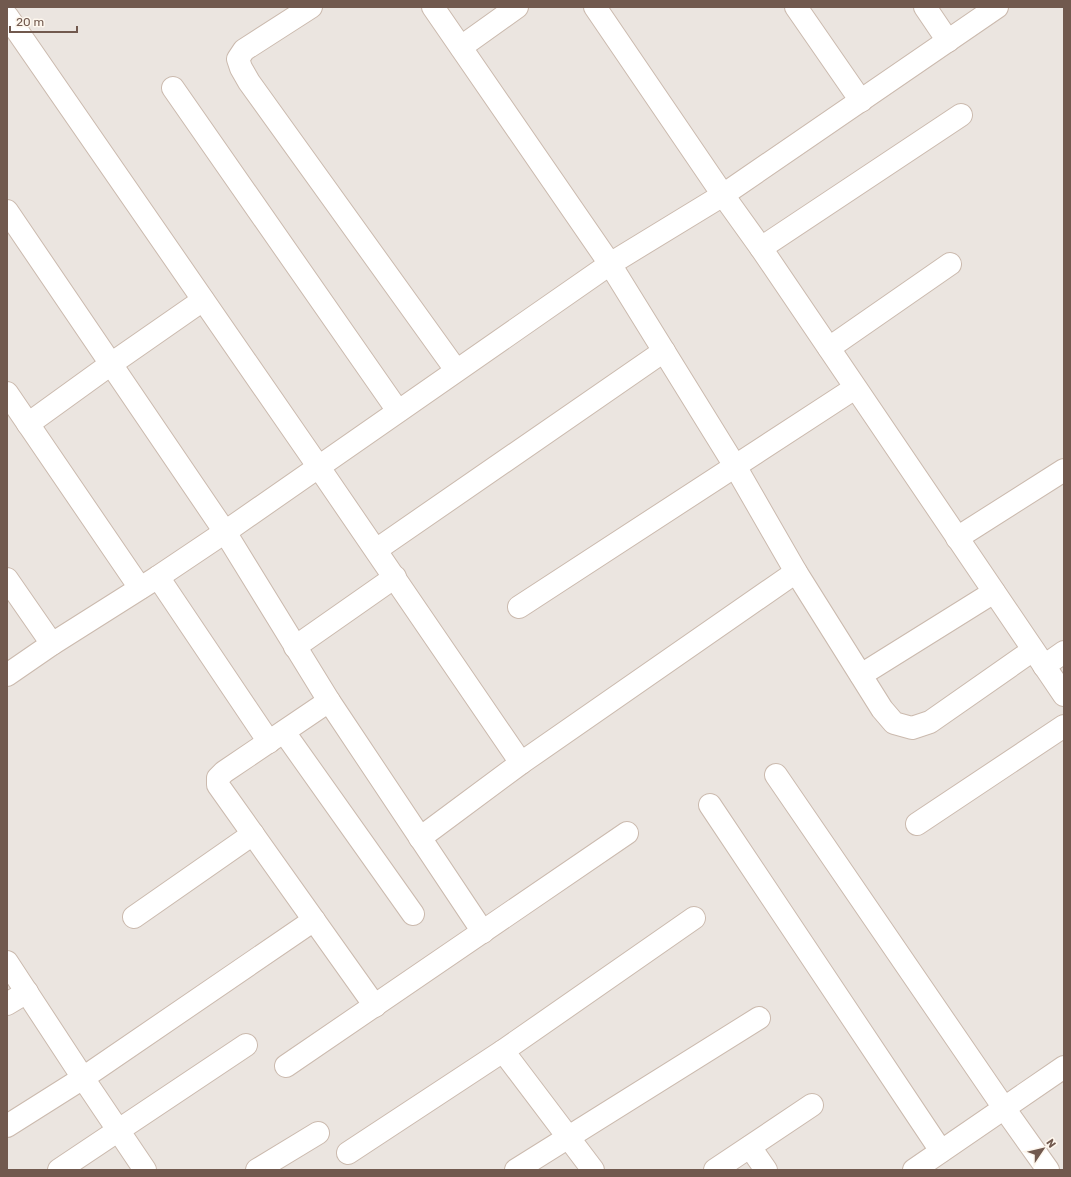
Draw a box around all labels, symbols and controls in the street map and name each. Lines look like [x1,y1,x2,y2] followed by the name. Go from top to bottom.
[10,8,77,34] scale bar
[16,15,44,29] text: 20 m
[1023,1129,1063,1169] north arrow
[1043,1137,1058,1151] text: N

